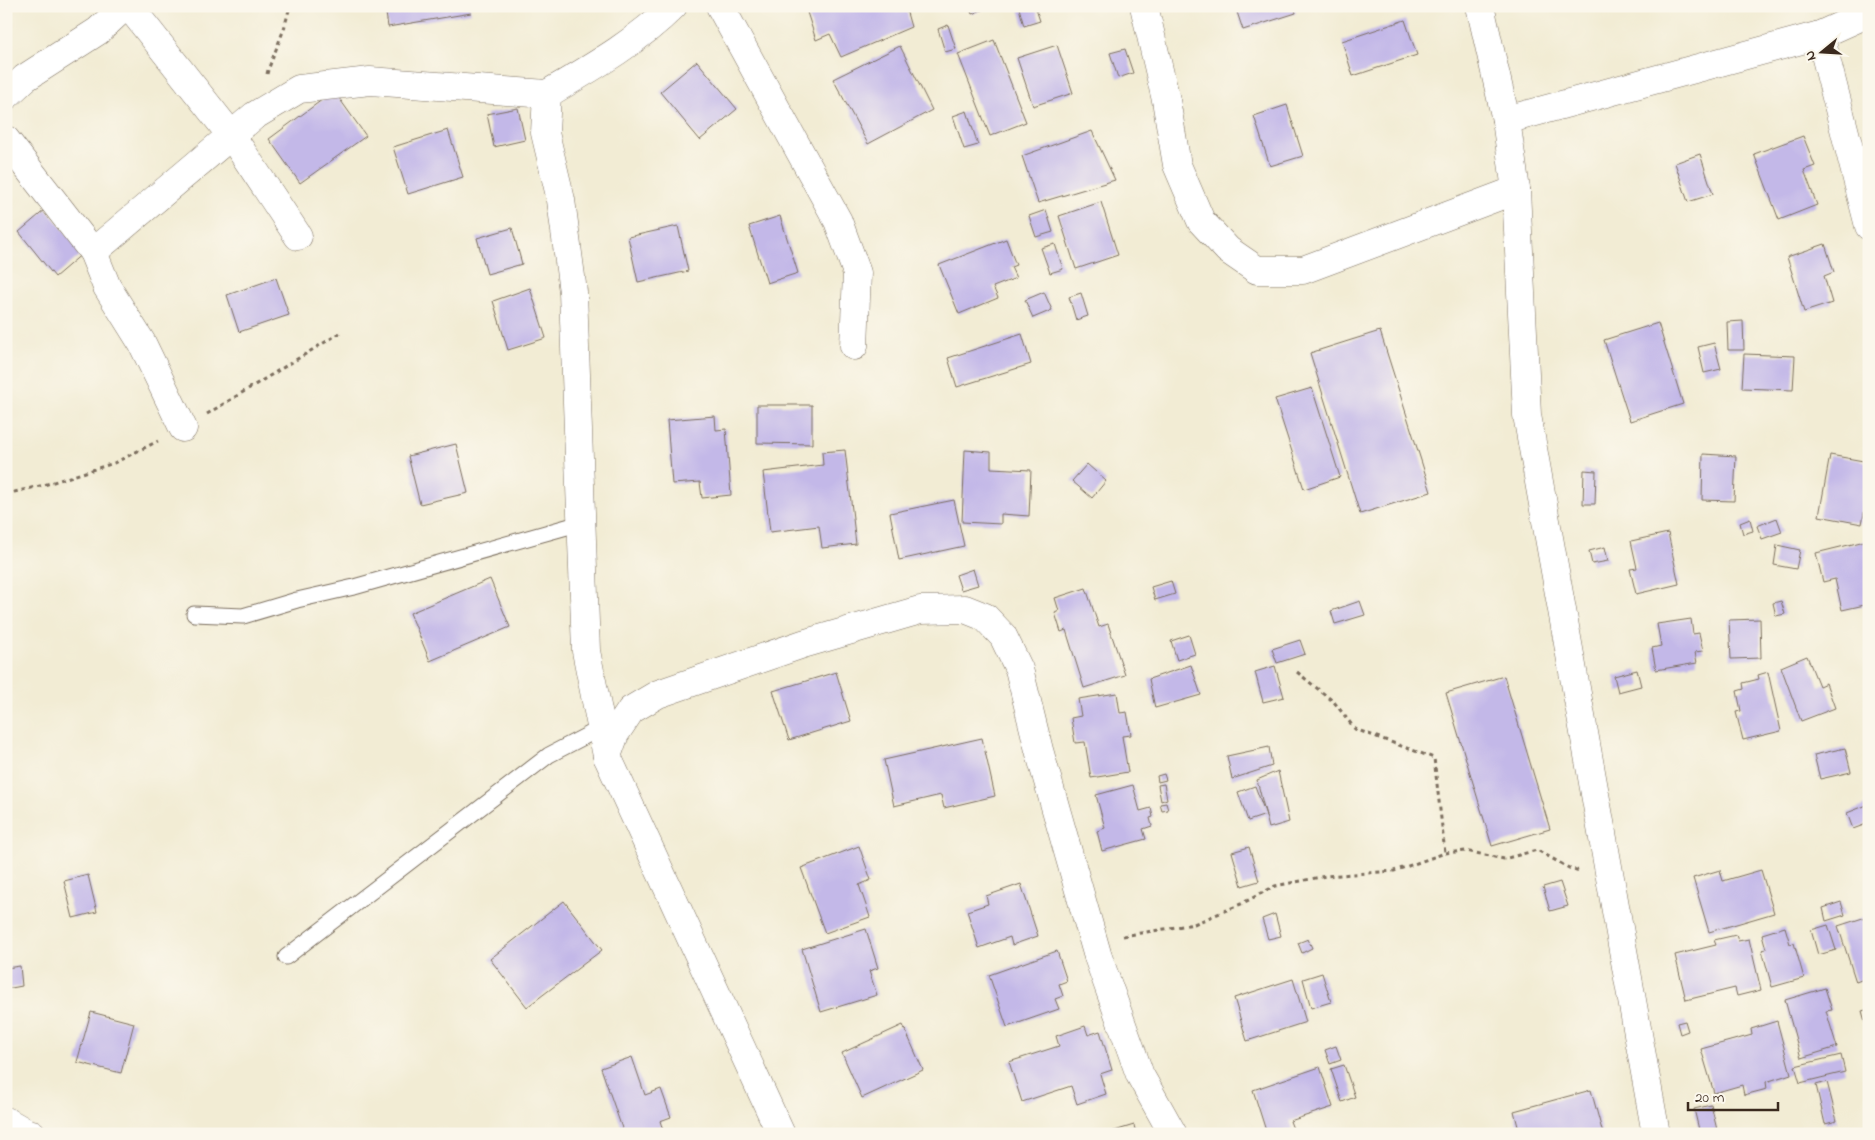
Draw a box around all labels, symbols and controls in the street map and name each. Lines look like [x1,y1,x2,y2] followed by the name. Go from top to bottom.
[1798,28,1848,78] north arrow
[1800,48,1823,63] text: N
[1688,1080,1778,1112] scale bar
[1695,1087,1725,1109] text: 20 m

